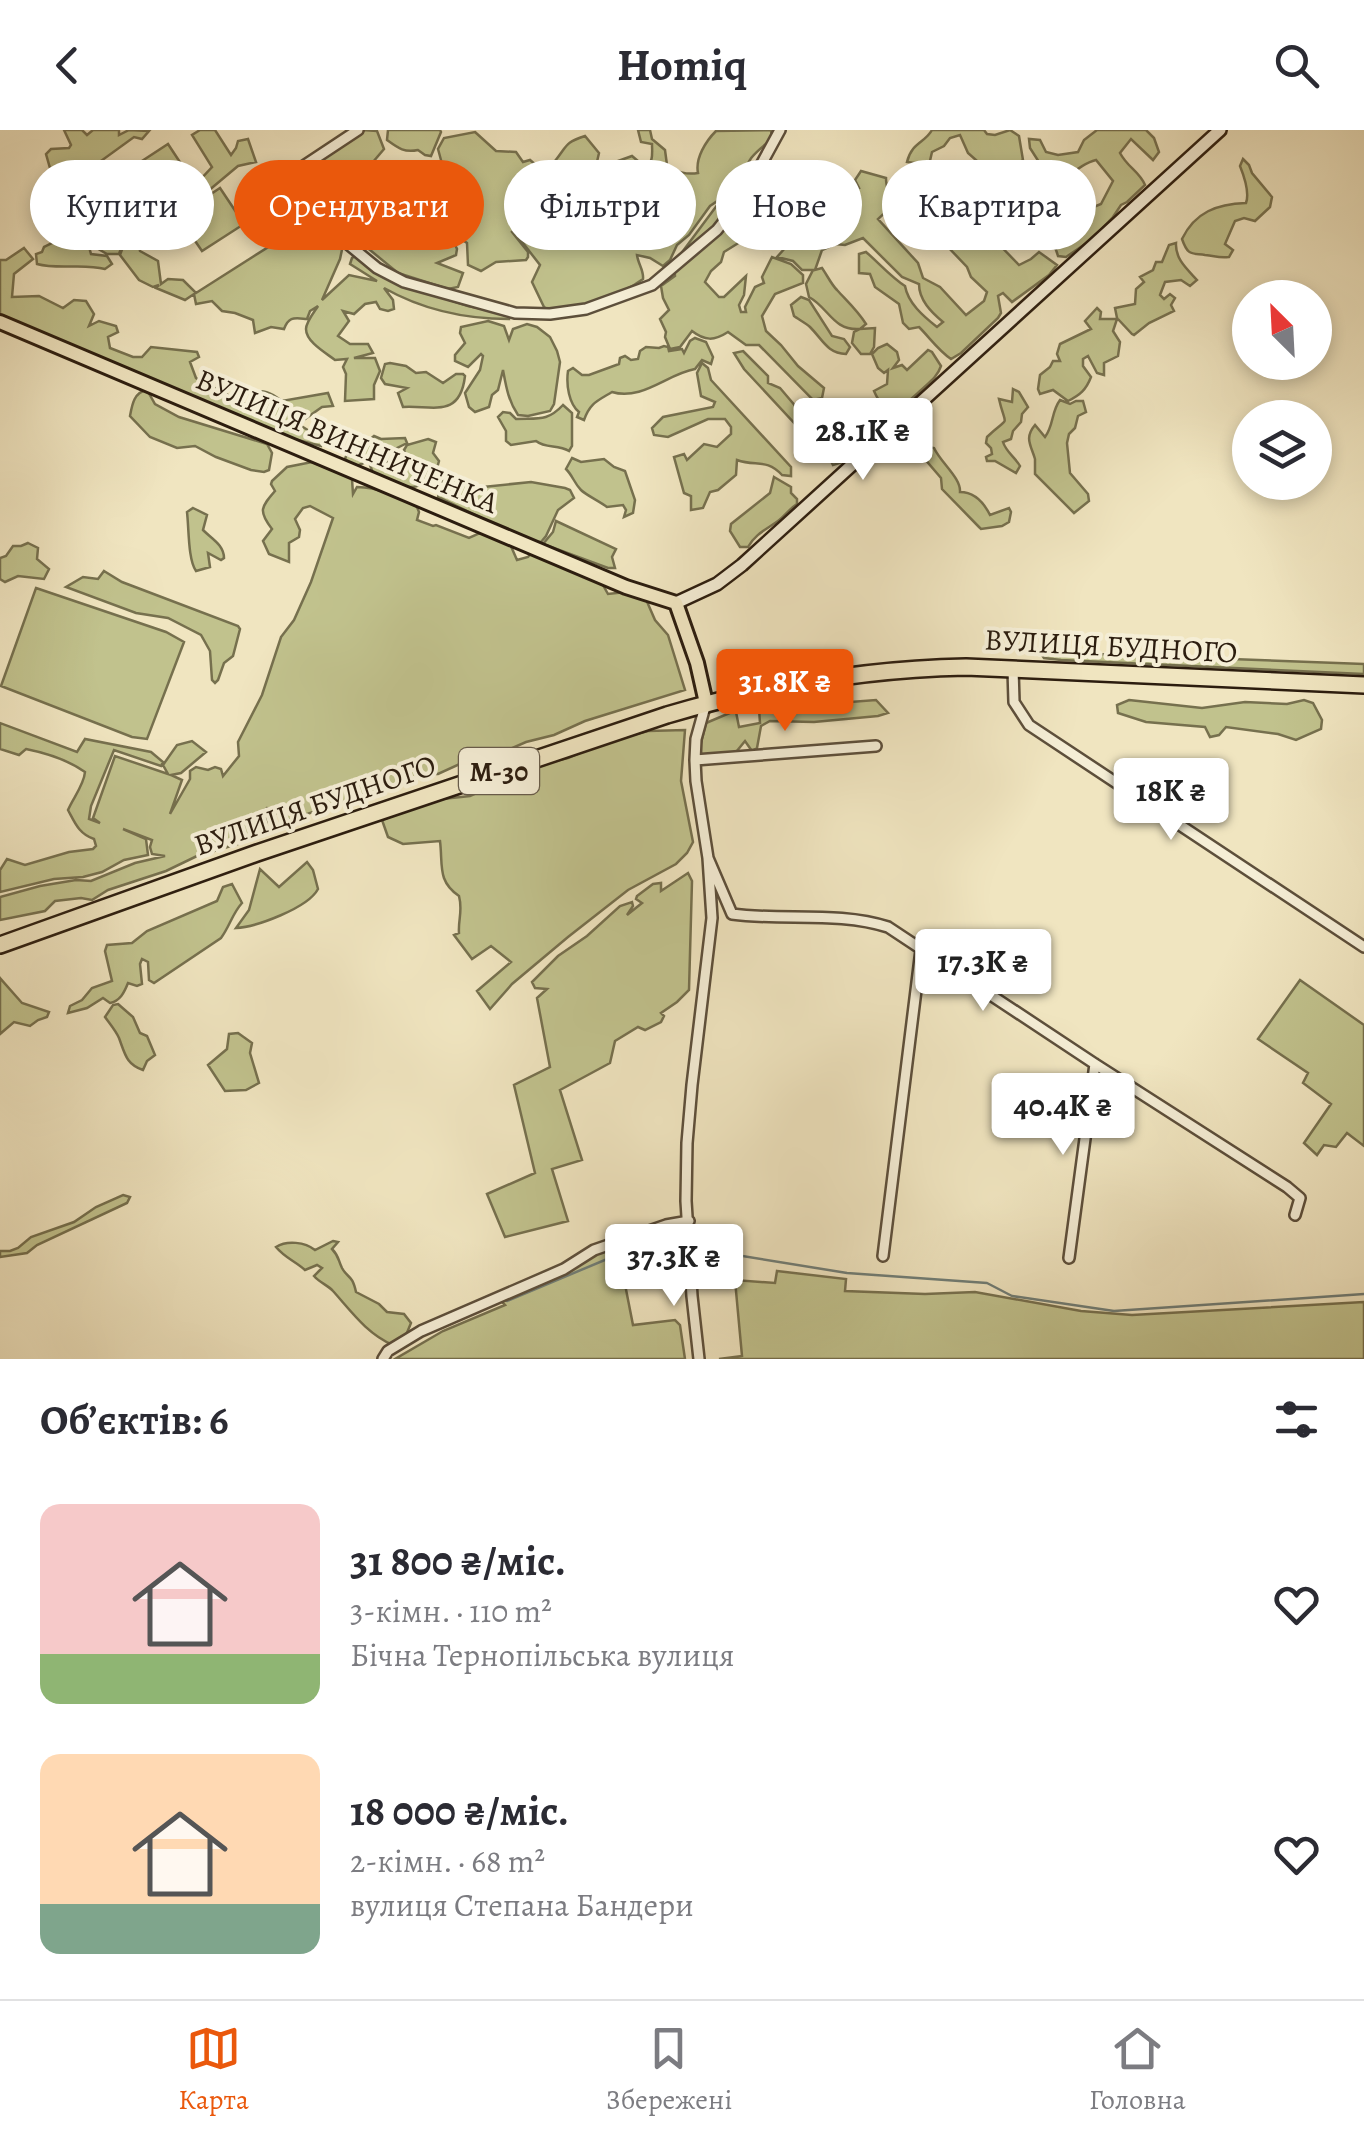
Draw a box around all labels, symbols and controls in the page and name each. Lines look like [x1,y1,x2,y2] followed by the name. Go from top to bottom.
[617,34,747,96] text: Homiq
[40,38,95,93] icon: back
[1269,38,1324,93] icon: search
[30,160,214,250] chip: Купити
[234,160,484,250] chip: Орендувати
[504,160,696,250] chip: Фільтри
[716,160,862,250] chip: Нове
[882,160,1096,250] chip: Квартира
[1232,280,1332,380] north arrow
[1232,280,1332,500] map controls
[190,359,505,523] street label: ВУЛИЦЯ ВИННИЧЕНКА
[771,398,955,483] pin: 28.1K ₴
[1232,400,1332,500] button: layers
[816,408,910,452] text: 28.1K ₴
[984,619,1238,673] street label: ВУЛИЦЯ БУДНОГО
[693,649,877,734] pin: 31.8K ₴
[738,659,832,703] text: 31.8K ₴
[189,745,441,865] street label: ВУЛИЦЯ БУДНОГО
[459,748,539,794] road number: М-30
[1101,758,1241,843] pin: 18K ₴
[1136,768,1206,812] text: 18K ₴
[891,929,1075,1014] pin: 17.3K ₴
[937,939,1029,983] text: 17.3K ₴
[971,1073,1155,1158] pin: 40.4K ₴
[1014,1083,1112,1127] text: 40.4K ₴
[582,1224,766,1309] pin: 37.3K ₴
[627,1234,721,1278] text: 37.3K ₴
[40,1391,229,1448] text: Об’єктів: 6
[1269,1392,1324,1447] icon: filters
[350,1532,566,1589] text: 31 800 ₴/міс.
[120,1544,240,1664] icon: home
[1269,1577,1324,1632] icon: heart
[350,1589,552,1633] text: 3-кімн. · 110 m²
[350,1633,735,1677] text: Бічна Тернопільська вулиця
[350,1782,569,1839] text: 18 000 ₴/міс.
[120,1794,240,1914] icon: home
[1269,1827,1324,1882] icon: heart
[350,1839,545,1883] text: 2-кімн. · 68 m²
[350,1883,694,1927] text: вулиця Степана Бандери
[178,2021,249,2119] tab: Карта
[606,2021,732,2119] tab: Збережені
[1089,2021,1186,2119] tab: Головна

